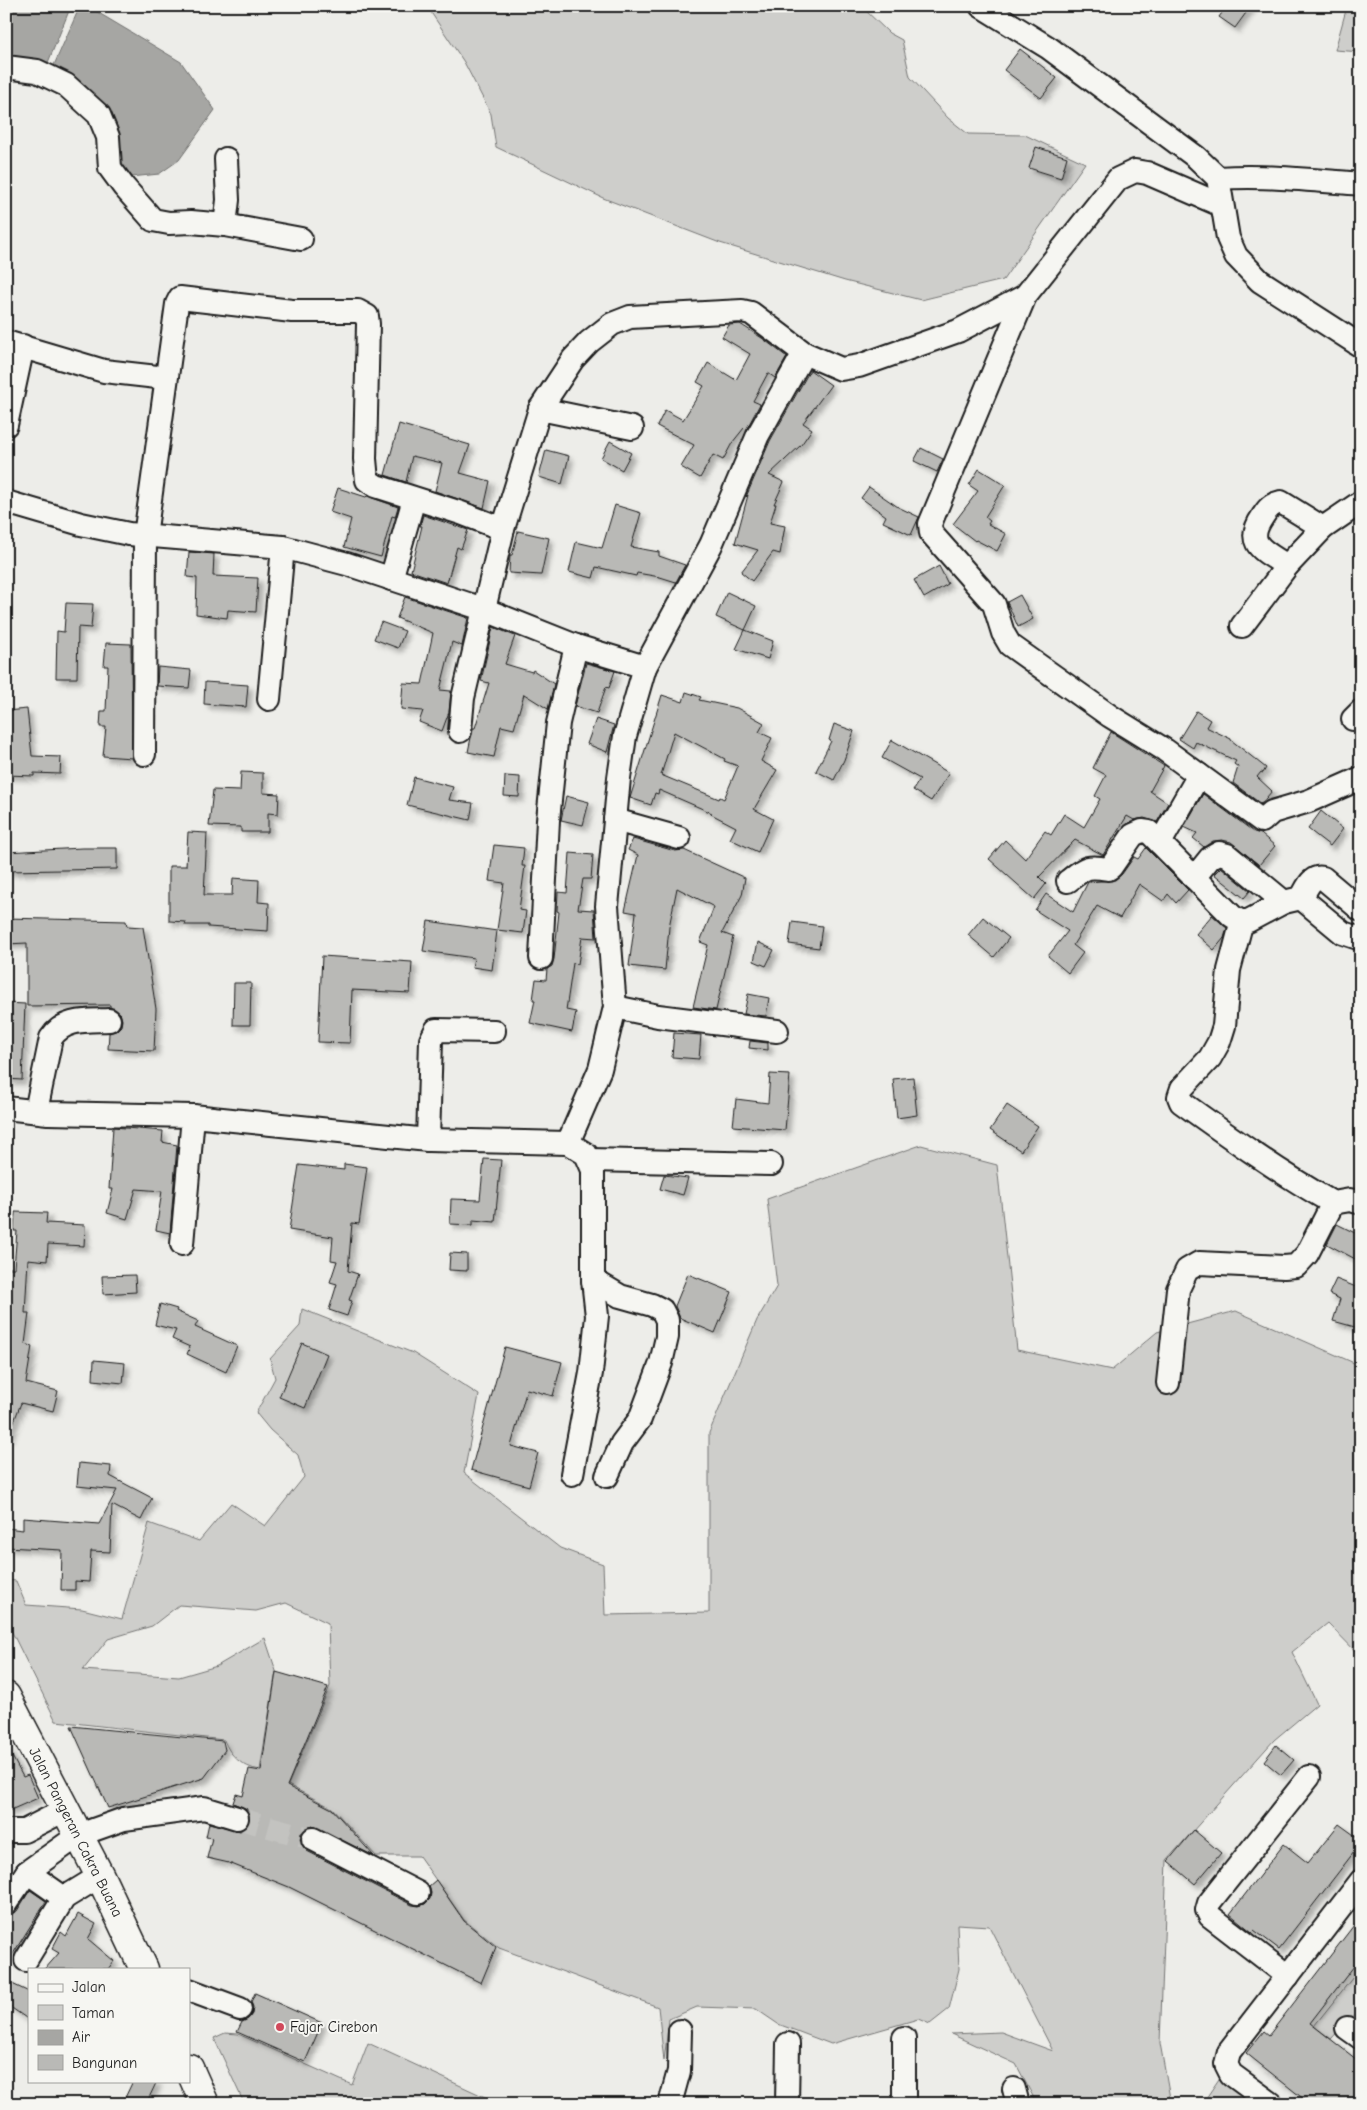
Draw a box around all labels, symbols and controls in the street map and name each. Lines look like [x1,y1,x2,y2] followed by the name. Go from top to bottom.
[25,1744,127,1920] street label: Jalan Pangeran Cakra Buana
[28,1968,190,2082] legend
[72,1978,106,1996] text: Jalan
[72,2004,115,2022] text: Taman
[290,2018,378,2036] place label: Fajar Cirebon
[274,2021,286,2033] marker: Fajar Cirebon
[72,2028,90,2046] text: Air
[72,2054,137,2072] text: Bangunan

